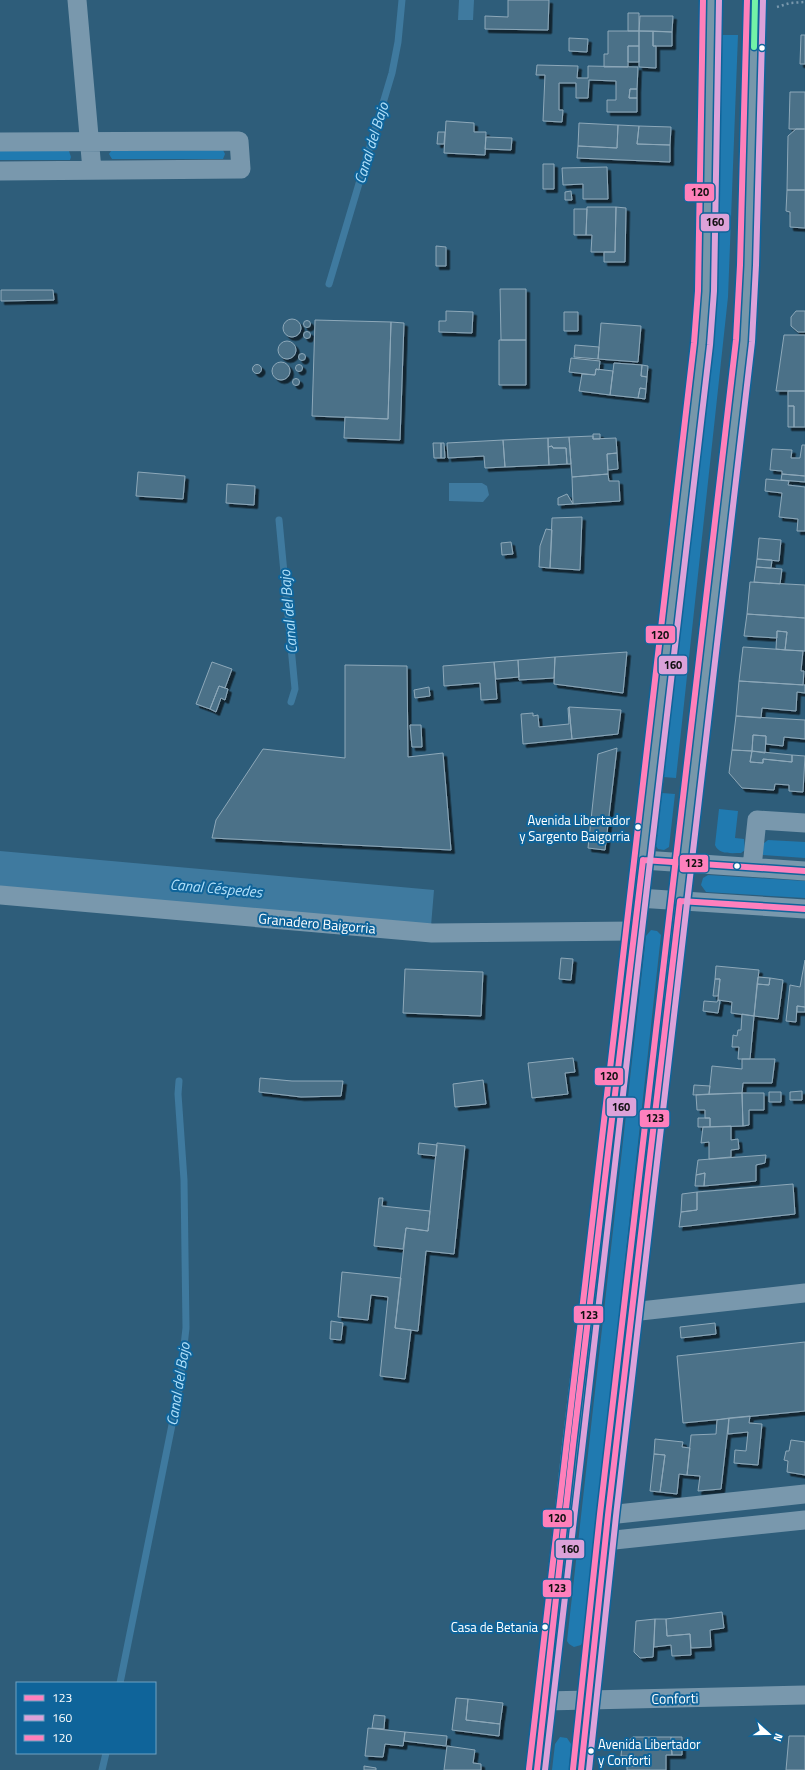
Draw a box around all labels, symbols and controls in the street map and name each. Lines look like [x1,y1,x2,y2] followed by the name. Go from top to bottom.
[757,43,767,53] unlabelled marker
[348,99,394,187] water label: Canal del Bajo
[684,183,715,202] line badge: 120
[691,184,709,200] text: 120
[700,213,730,232] line badge: 160
[706,214,724,230] text: 160
[273,569,303,655] water label: Canal del Bajo
[645,625,676,644] line badge: 120
[651,627,669,643] text: 120
[658,655,688,675] line badge: 160
[664,657,682,673] text: 160
[519,810,630,846] place label: Avenida Libertador y Sargento Baigorria
[633,822,643,832] marker: Avenida Libertador y Sargento Baigorria
[679,854,709,873] line badge: 123
[685,855,703,871] text: 123
[732,861,742,871] unlabelled marker
[169,873,265,904] water label: Canal Céspedes
[257,907,377,939] street label: Granadero Baigorria
[594,1067,624,1086] line badge: 120
[600,1068,618,1084] text: 120
[606,1097,637,1117] line badge: 160
[612,1099,630,1115] text: 160
[639,1109,670,1128] line badge: 123
[646,1110,664,1126] text: 123
[573,1305,604,1324] line badge: 123
[580,1307,598,1323] text: 123
[160,1340,196,1427] water label: Canal del Bajo
[542,1509,573,1528] line badge: 120
[548,1510,566,1526] text: 120
[555,1539,585,1559] line badge: 160
[561,1541,579,1557] text: 160
[542,1579,572,1598] line badge: 123
[548,1580,566,1596] text: 123
[451,1617,538,1637] place label: Casa de Betania
[540,1622,550,1632] marker: Casa de Betania
[16,1682,156,1754] legend
[651,1687,699,1709] street label: Conforti
[52,1688,72,1707] text: 123
[52,1708,72,1727] text: 160
[749,1714,789,1754] north arrow
[52,1728,72,1747] text: 120
[770,1731,787,1744] text: N
[598,1734,701,1770] place label: Avenida Libertador y Conforti
[586,1746,596,1756] marker: Avenida Libertador y Conforti

